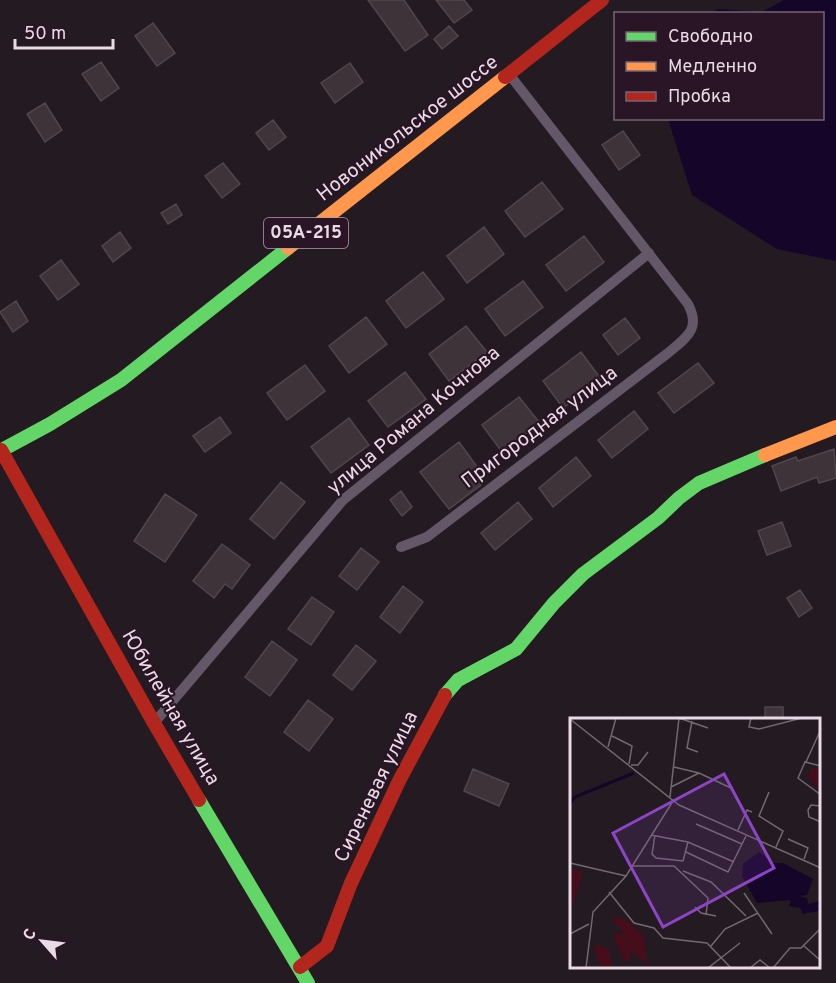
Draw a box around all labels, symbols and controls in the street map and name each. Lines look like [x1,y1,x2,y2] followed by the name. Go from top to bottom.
[15,12,112,50] scale bar
[614,12,824,120] legend
[24,23,66,46] text: 50 m
[668,26,753,49] text: Свободно
[312,50,504,208] street label: Новоникольское шоссе
[668,56,757,79] text: Медленно
[668,86,731,109] text: Пробка
[264,218,348,248] road number: 05А-215
[322,341,506,501] street label: улица Романа Кочнова
[457,361,623,495] street label: Пригородная улица
[115,626,225,790] street label: Юбилейная улица
[329,707,425,867] street label: Сиреневая улица
[570,718,821,968] inset map
[12,911,72,971] north arrow
[19,926,42,944] text: С

